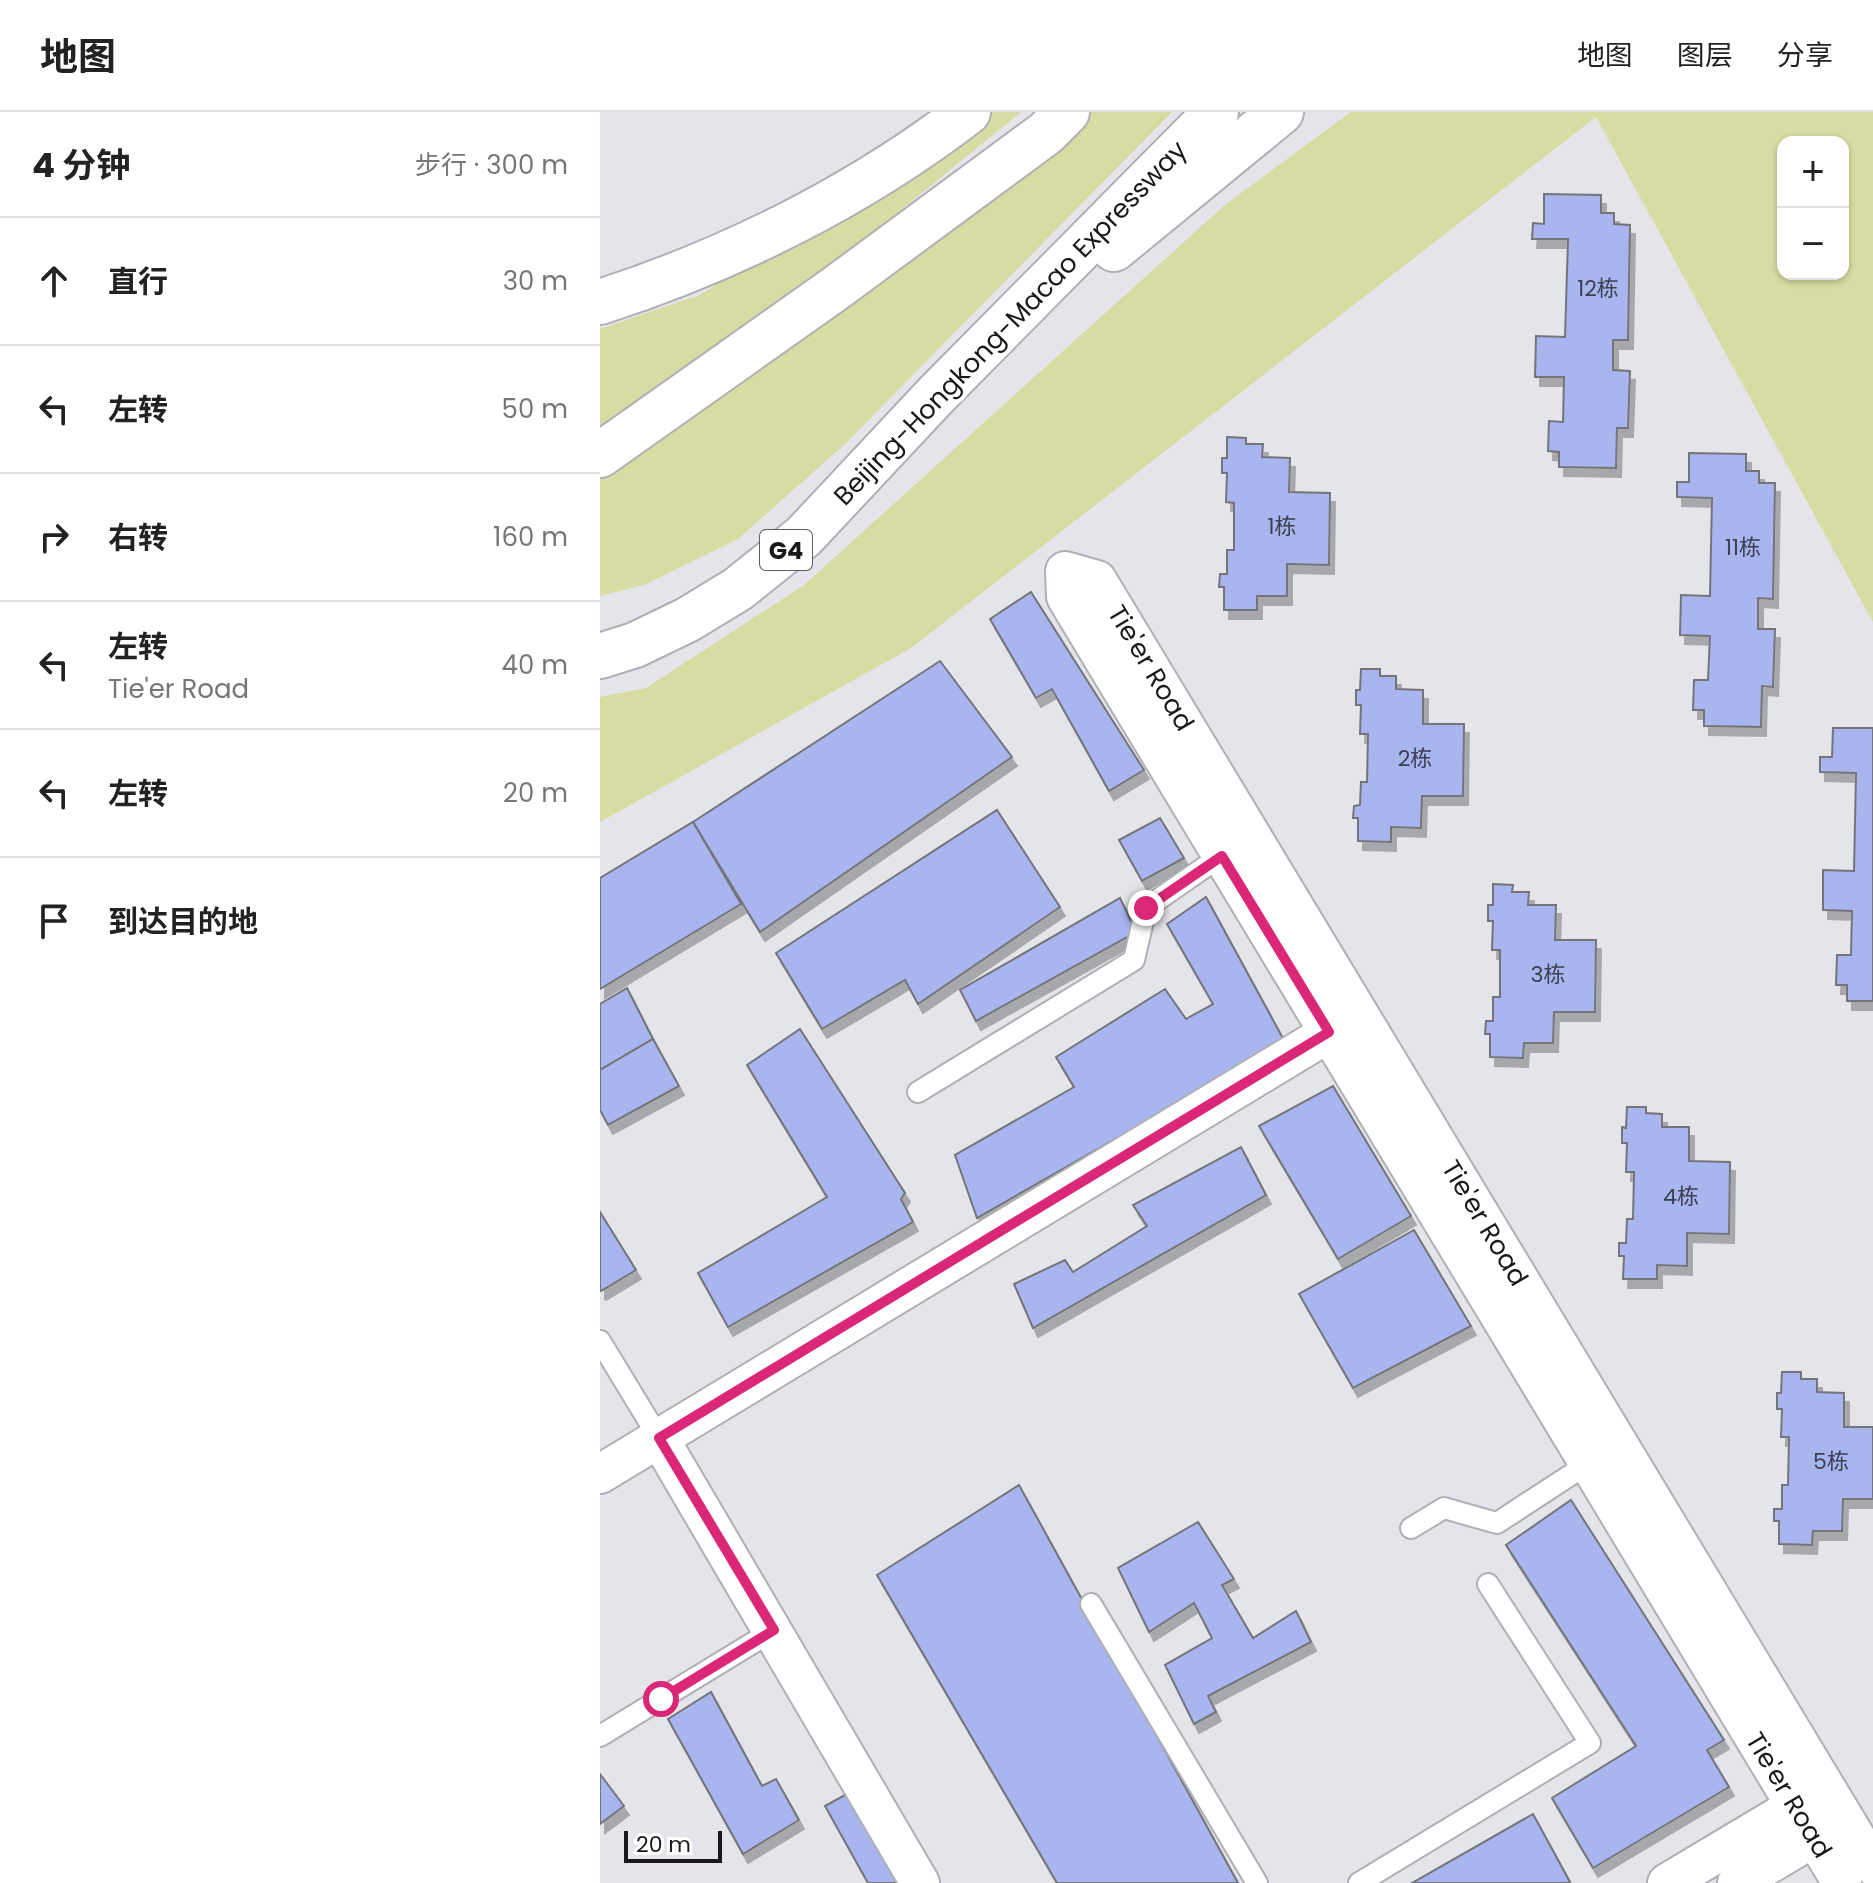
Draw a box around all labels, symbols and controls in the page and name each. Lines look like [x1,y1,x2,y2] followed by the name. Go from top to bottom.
[40,30,116,83] text: 地图
[1577,36,1633,75] text: 地图
[1677,36,1733,75] text: 图层
[1777,36,1833,75] text: 分享
[825,133,1195,513] street label: Beijing-Hongkong-Macao Expressway
[1777,136,1849,280] map controls
[1777,136,1849,208] button: +
[32,141,130,189] text: 4 分钟
[415,147,568,183] text: 步行 · 300 m
[1777,208,1849,280] button: −
[32,259,76,303] icon: ahead
[108,260,168,303] text: 直行
[503,263,568,299] text: 30 m
[1577,273,1619,304] house number: 12栋
[32,387,76,431] icon: left
[108,388,168,431] text: 左转
[502,391,568,427] text: 50 m
[1267,511,1297,542] house number: 1栋
[32,515,76,559] icon: right
[108,516,168,559] text: 右转
[493,519,568,555] text: 160 m
[760,530,812,570] road number: G4
[1725,532,1761,563] house number: 11栋
[1099,598,1203,738] street label: Tie'er Road
[108,625,168,668] text: 左转
[32,643,76,687] icon: left
[502,647,568,683] text: 40 m
[108,671,249,707] text: Tie'er Road
[1398,743,1432,774] house number: 2栋
[32,771,76,815] icon: left
[108,772,168,815] text: 左转
[503,775,568,811] text: 20 m
[1128,890,1164,926] route end
[32,899,76,943] icon: arrive
[108,900,258,943] text: 到达目的地
[1531,959,1565,990] house number: 3栋
[1433,1153,1537,1293] street label: Tie'er Road
[1663,1181,1699,1212] house number: 4栋
[1813,1446,1849,1477] house number: 5栋
[643,1681,679,1717] route start
[1737,1725,1841,1865] street label: Tie'er Road
[624,1827,722,1863] scale bar
[636,1829,691,1860] text: 20 m

